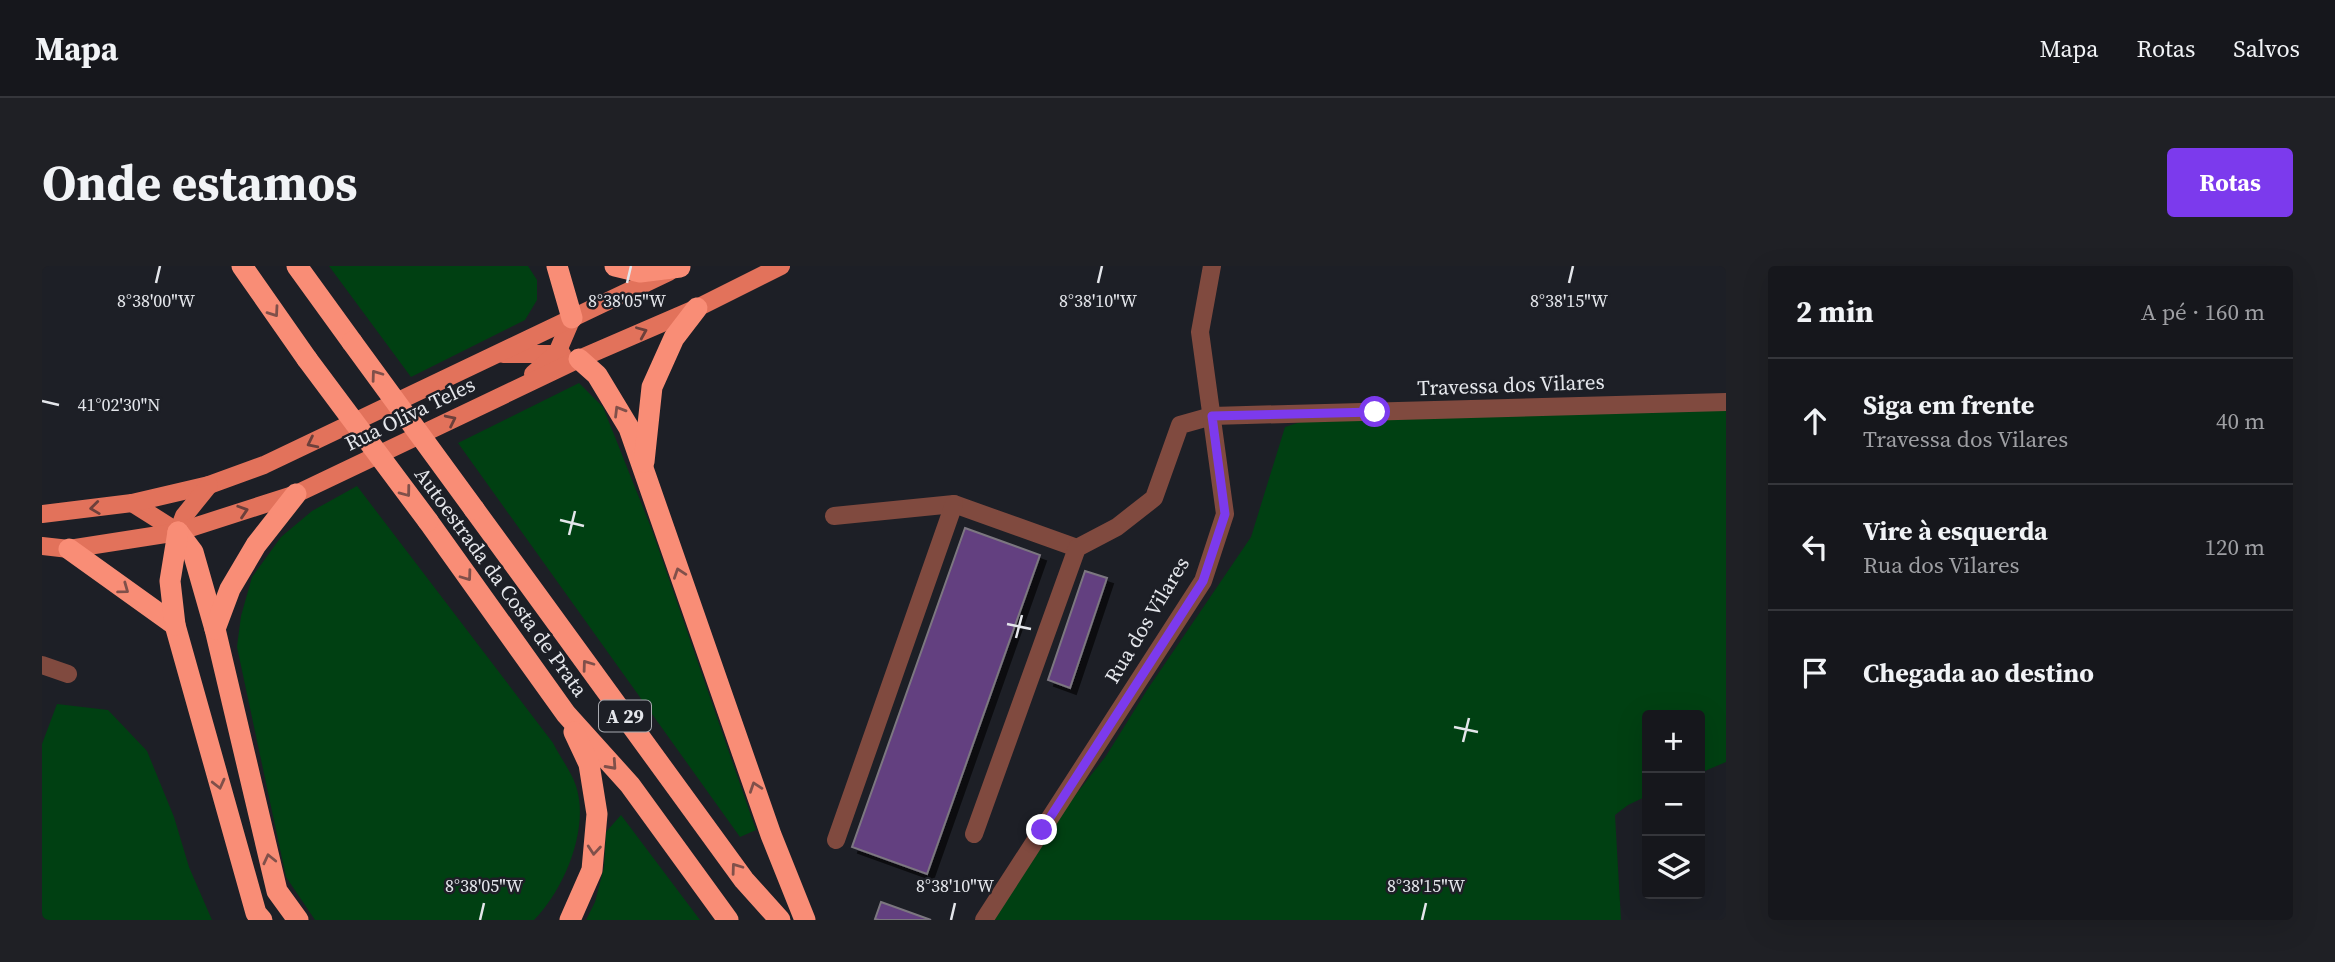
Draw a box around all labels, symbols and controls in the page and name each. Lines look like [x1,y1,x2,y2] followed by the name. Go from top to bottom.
[35,26,118,71] text: Mapa
[2039,32,2099,65] text: Mapa
[2137,32,2195,65] text: Rotas
[2233,32,2300,65] text: Salvos
[2167,148,2293,217] button: Rotas
[42,149,357,216] text: Onde estamos
[117,288,196,313] text: 8°38'00"W
[588,288,667,313] text: 8°38'05"W
[1059,288,1138,313] text: 8°38'10"W
[1530,288,1609,313] text: 8°38'15"W
[1796,291,1874,332] text: 2 min
[2141,296,2265,328] text: A pé · 160 m
[266,304,278,317] one-way arrow
[635,326,647,340] one-way arrow
[1417,367,1605,402] street label: Travessa dos Vilares
[340,369,480,458] street label: Rua Oliva Teles
[372,370,384,383] one-way arrow
[1863,387,2034,423] text: Siga em frente
[78,392,160,417] text: 41°02'30"N
[1359,396,1390,427] route start
[1796,402,1834,440] icon: ahead
[614,405,627,418] one-way arrow
[2216,405,2265,437] text: 40 m
[444,414,456,428] one-way arrow
[1863,423,2068,455] text: Travessa dos Vilares
[307,434,319,448] one-way arrow
[408,461,595,703] street label: Autoestrada da Costa de Prata
[398,484,411,497] one-way arrow
[89,500,101,515] one-way arrow
[236,505,248,519] one-way arrow
[1863,513,2048,549] text: Vire à esquerda
[1796,528,1834,566] icon: left
[2204,531,2265,563] text: 120 m
[1863,549,2020,581] text: Rua dos Vilares
[1097,551,1196,688] street label: Rua dos Vilares
[673,567,687,579] one-way arrow
[459,568,472,581] one-way arrow
[116,581,129,593] one-way arrow
[1796,654,1834,692] icon: arrive
[1863,655,2094,691] text: Chegada ao destino
[583,660,595,673] one-way arrow
[599,701,651,732] road number: A 29
[1642,710,1705,899] map controls
[1642,710,1705,773] button: +
[604,757,616,770] one-way arrow
[1642,773,1705,836] button: −
[211,778,225,790] one-way arrow
[749,782,763,794] one-way arrow
[1026,814,1057,845] route end
[1642,836,1705,899] button: layers
[586,844,601,856] one-way arrow
[263,853,278,865] one-way arrow
[732,863,744,876] one-way arrow
[445,873,524,898] text: 8°38'05"W
[916,873,995,898] text: 8°38'10"W
[1387,873,1466,898] text: 8°38'15"W

